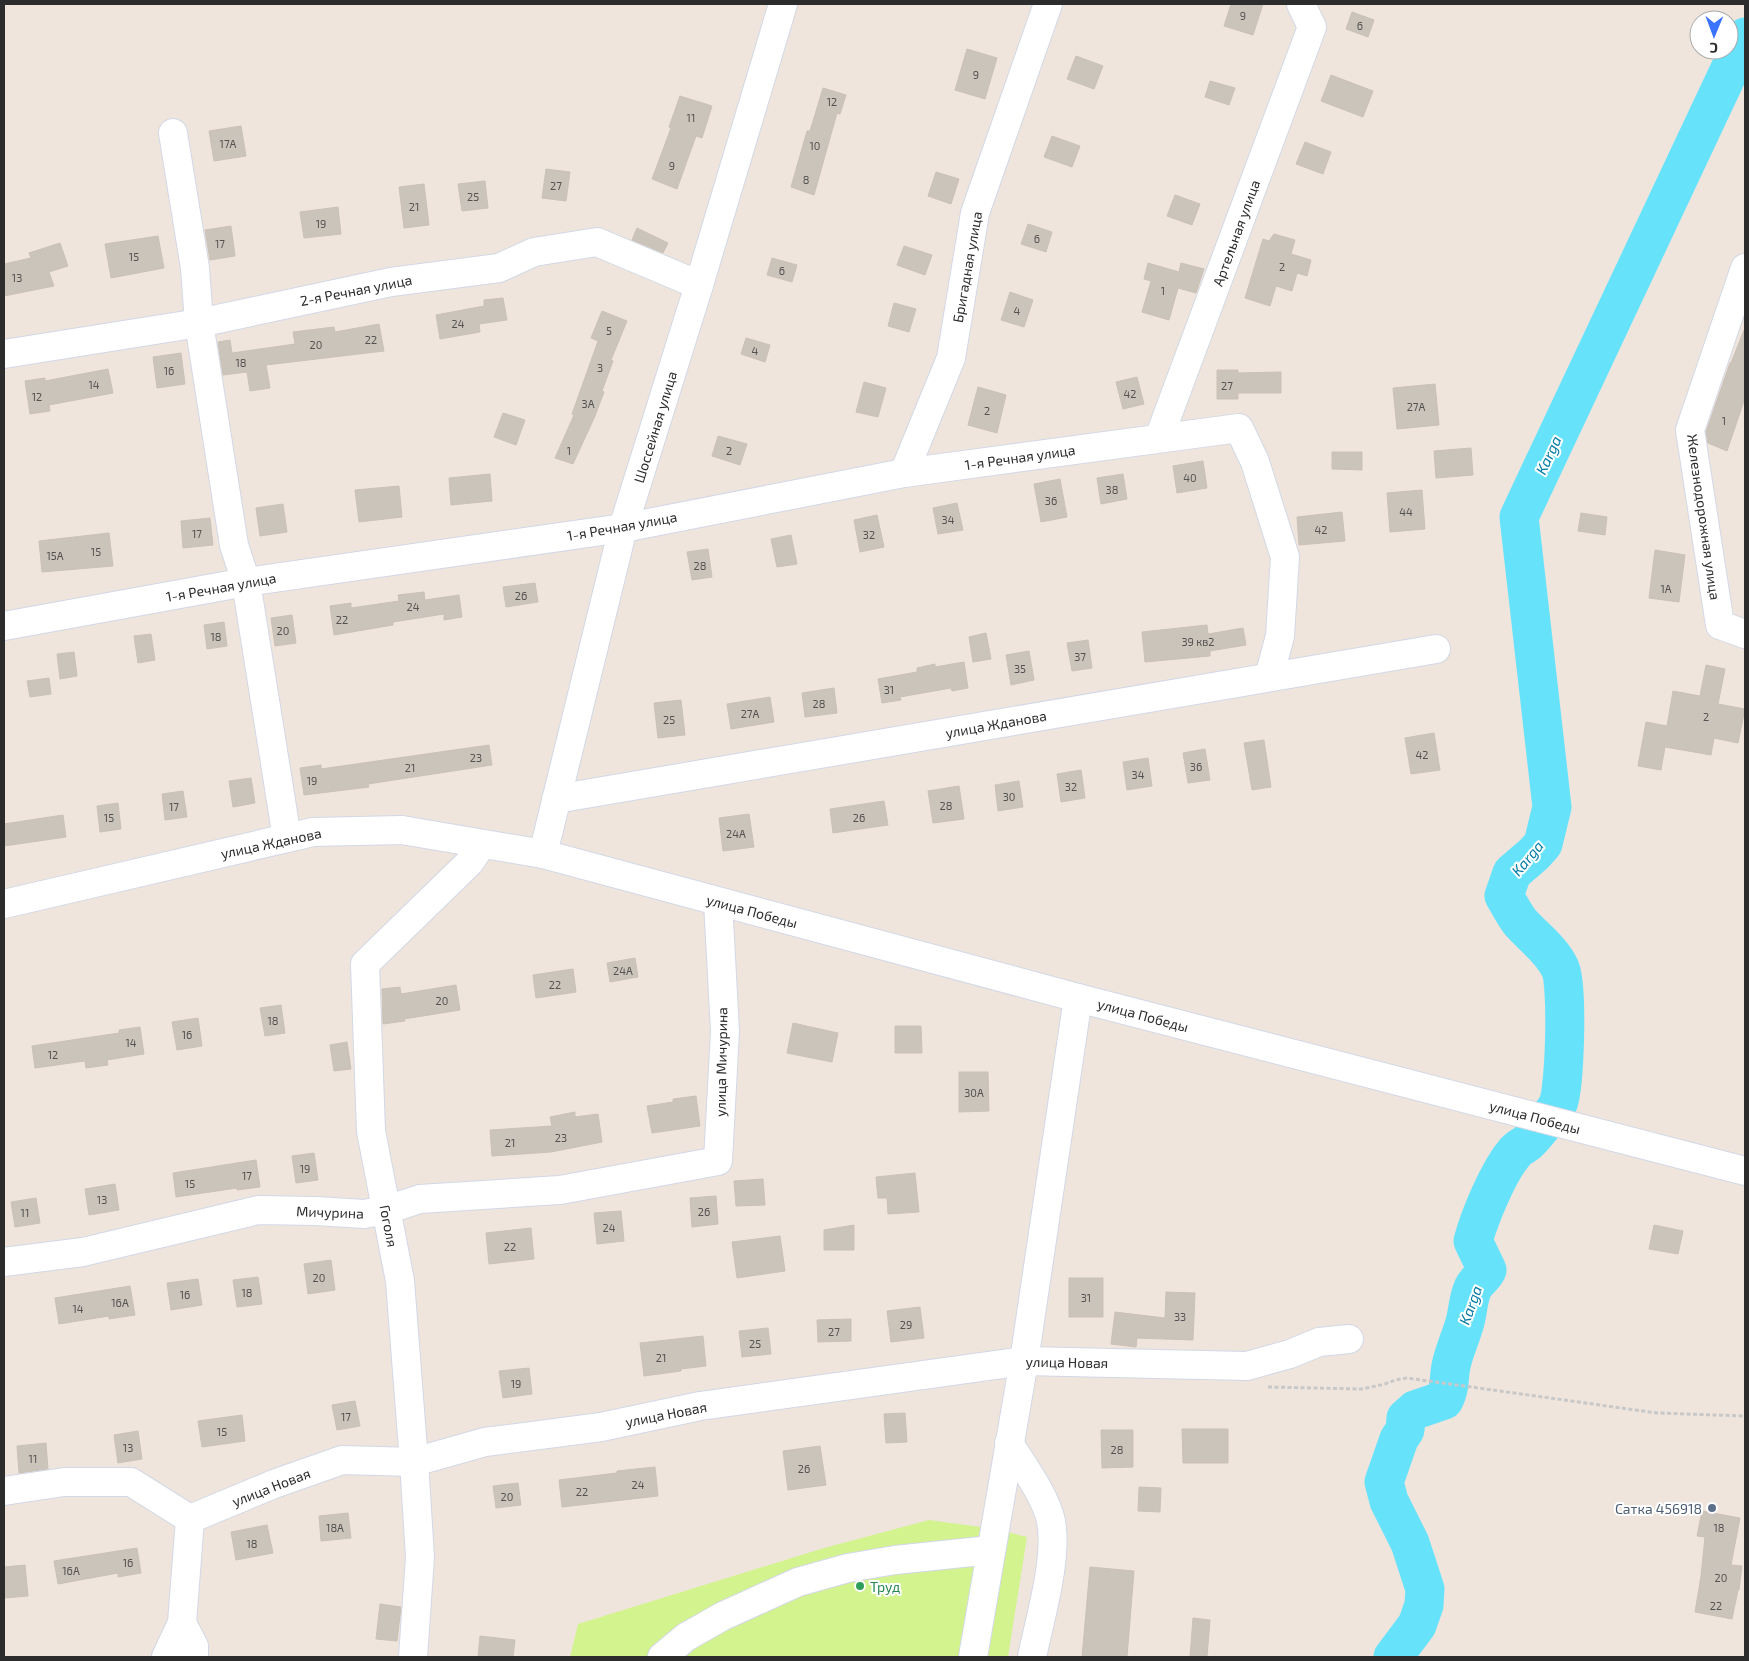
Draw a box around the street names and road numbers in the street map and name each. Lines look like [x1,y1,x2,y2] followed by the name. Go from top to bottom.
[1209,177,1263,289] street label: Артельная улица
[949,210,985,324] street label: Бригадная улица
[299,271,413,309] street label: 2-я Речная улица
[630,369,680,485] street label: Шоссейная улица
[1684,433,1724,601] street label: Железнодорожная улица
[964,441,1076,473] street label: 1-я Речная улица
[566,508,678,544] street label: 1-я Речная улица
[165,569,277,605] street label: 1-я Речная улица
[944,707,1048,741] street label: улица Жданова
[219,824,323,862] street label: улица Жданова
[705,891,799,931] street label: улица Победы
[1096,995,1190,1035] street label: улица Победы
[712,1007,730,1117] street label: улица Мичурина
[1488,1097,1582,1137] street label: улица Победы
[296,1202,364,1222] street label: Мичурина
[377,1203,401,1249] street label: Гоголя
[1026,1353,1108,1371] street label: улица Новая
[624,1398,708,1430] street label: улица Новая
[229,1464,313,1510] street label: улица Новая

